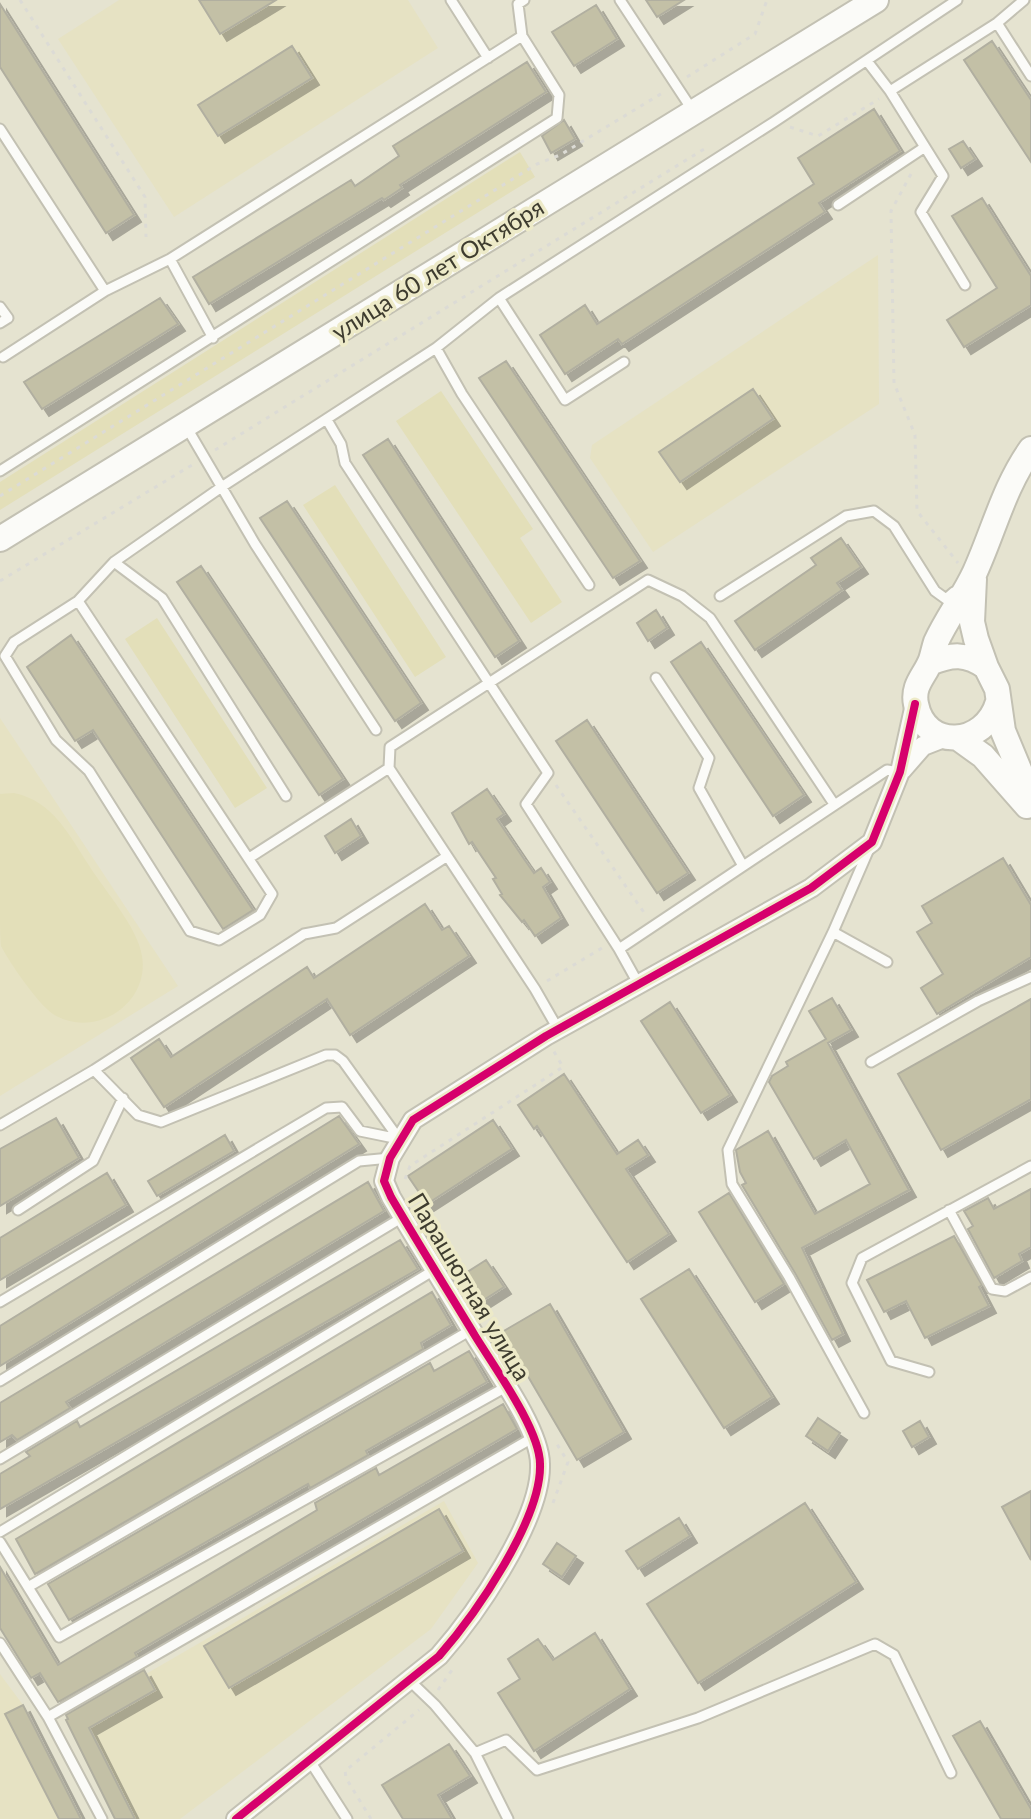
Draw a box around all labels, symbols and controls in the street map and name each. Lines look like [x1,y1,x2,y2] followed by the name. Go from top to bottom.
[326,192,549,346] street label: улица 60 лет Октября
[403,1187,538,1385] street label: Парашютная улица

